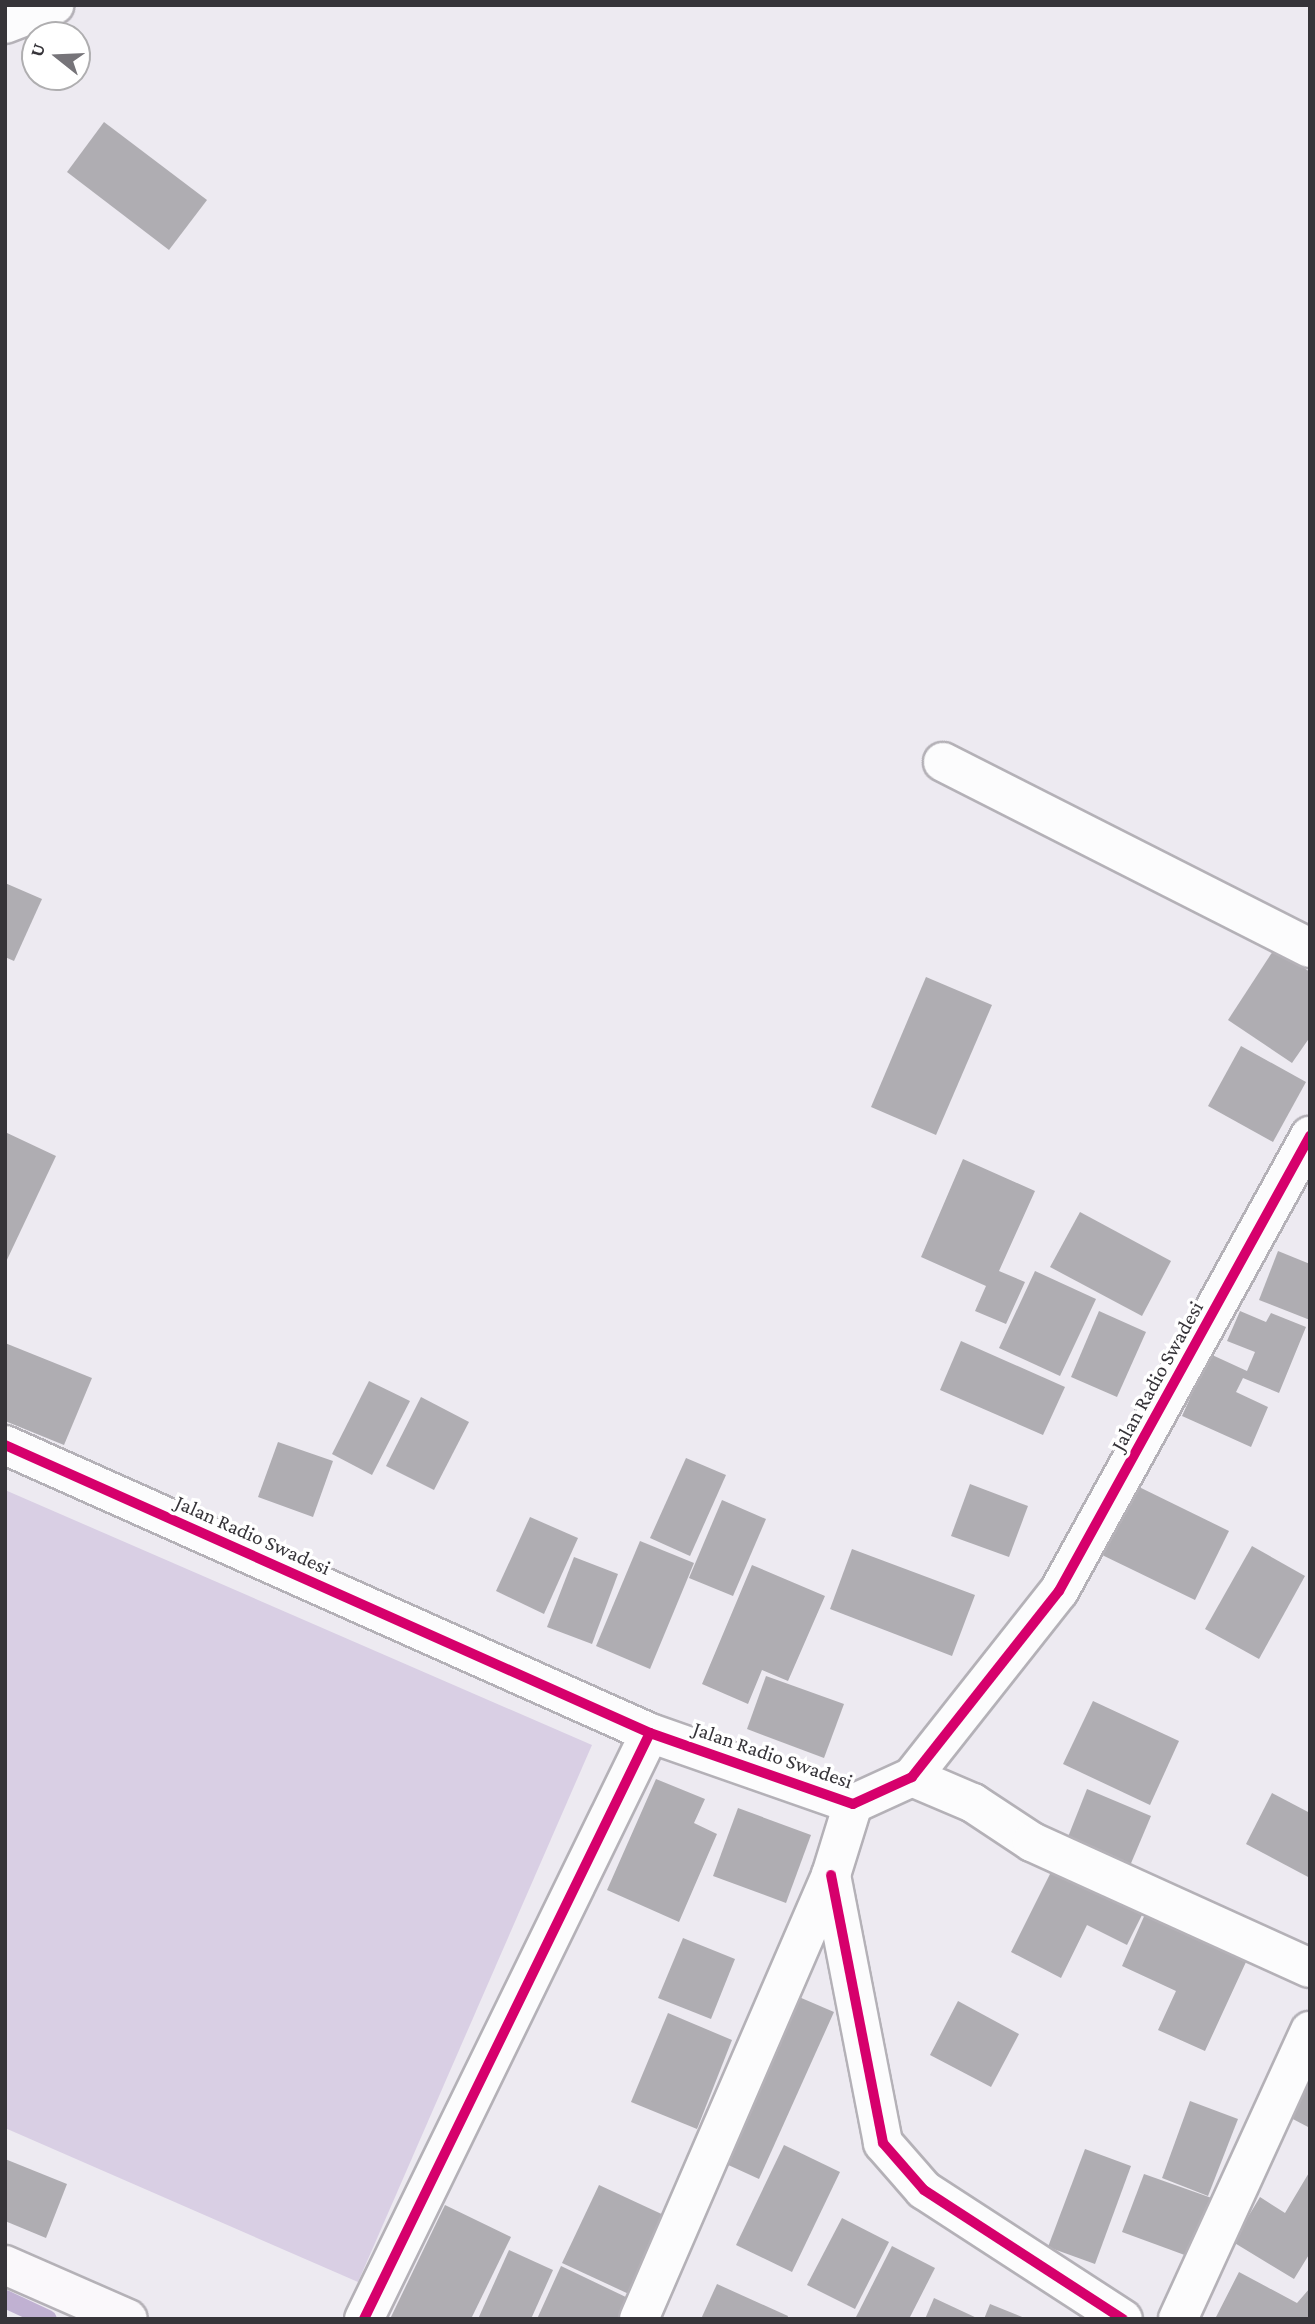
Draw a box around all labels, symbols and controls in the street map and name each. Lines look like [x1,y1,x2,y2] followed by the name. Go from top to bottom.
[21,21,91,91] north arrow
[25,41,49,59] text: U
[1105,1297,1209,1455] street label: Jalan Radio Swadesi
[172,1490,334,1580] street label: Jalan Radio Swadesi
[690,1716,856,1794] street label: Jalan Radio Swadesi

